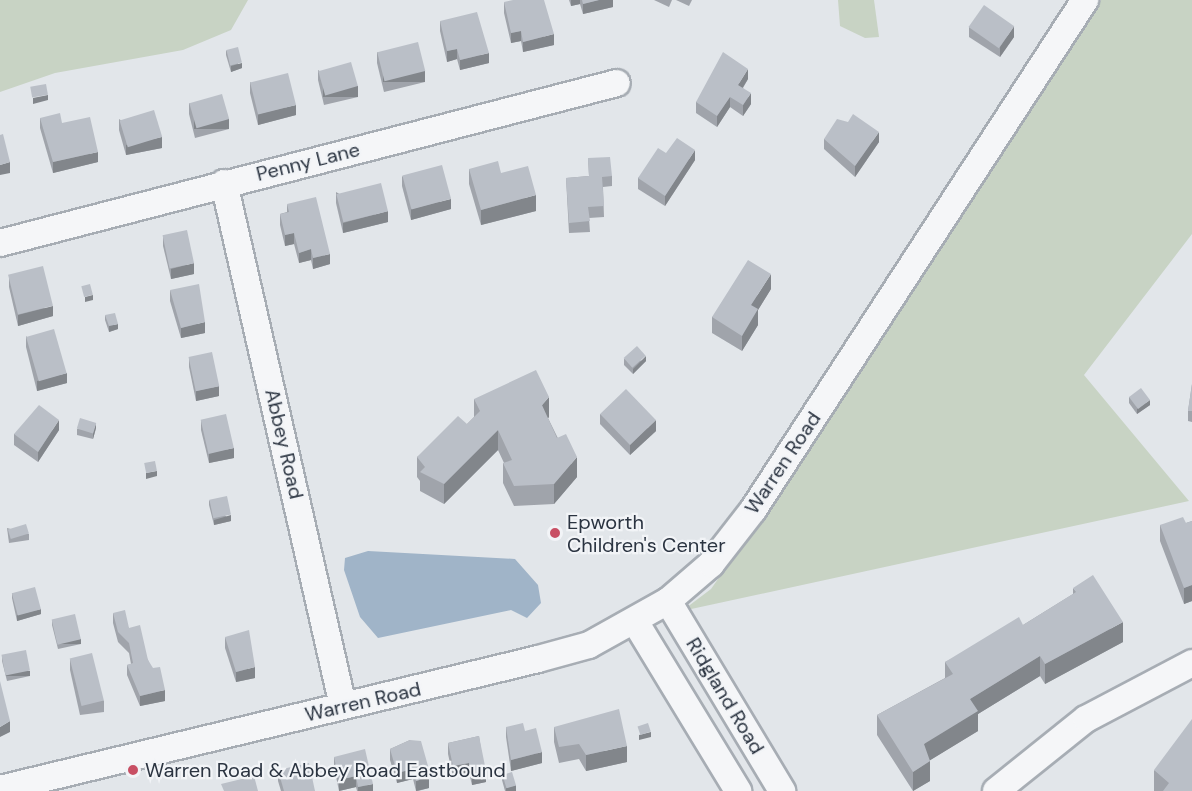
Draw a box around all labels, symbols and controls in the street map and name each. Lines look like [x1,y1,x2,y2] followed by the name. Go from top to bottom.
[254,138,362,186] street label: Penny Lane
[260,387,308,501] street label: Abbey Road
[740,407,826,519] street label: Warren Road
[567,510,726,557] place label: Epworth Children's Center
[548,526,562,540] marker: Epworth Children's Center
[681,633,769,759] street label: Ridgland Road
[303,677,423,727] street label: Warren Road
[145,758,506,782] place label: Warren Road & Abbey Road Eastbound
[126,763,140,777] marker: Warren Road & Abbey Road Eastbound

